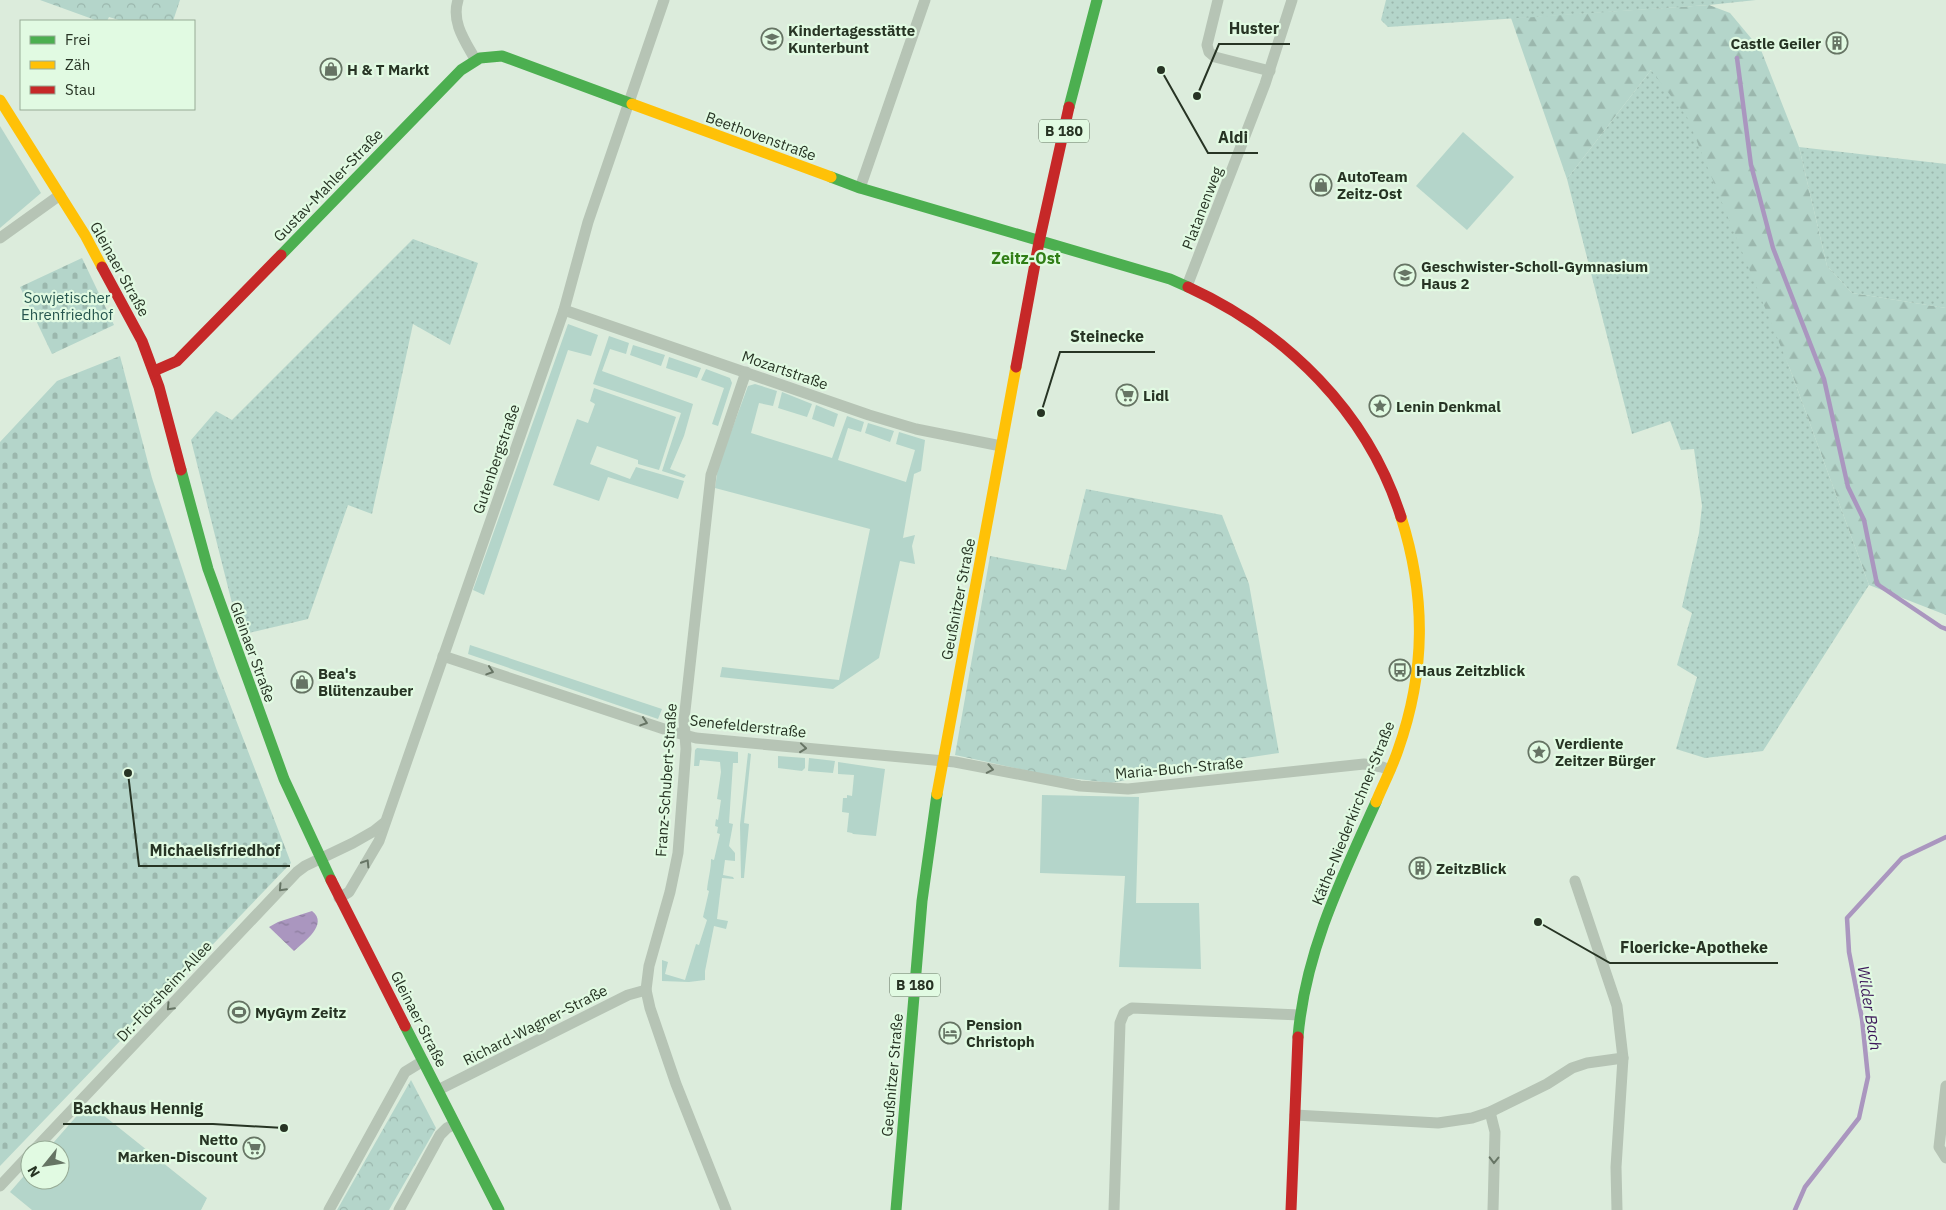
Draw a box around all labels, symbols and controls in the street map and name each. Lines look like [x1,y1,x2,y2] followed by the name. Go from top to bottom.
[1219,13,1290,44] callout: Huster
[1229,18,1280,38] text: Huster
[20,20,195,110] legend
[788,21,915,57] place label: Kindertagesstätte Kunterbunt
[760,27,784,51] school or university icon: Kindertagesstätte Kunterbunt
[65,30,91,49] text: Frei
[1825,31,1849,55] building icon: Castle Geiler
[1730,34,1821,53] place label: Castle Geiler
[65,55,90,74] text: Zäh
[319,57,343,81] shop icon: H & T Markt
[347,60,429,79] place label: H & T Markt
[65,80,96,99] text: Stau
[703,107,819,165] street label: Beethovenstraße
[1039,120,1089,142] road number: B 180
[1208,122,1258,153] callout: Aldi
[269,125,387,245] street label: Gustav-Mahler-Straße
[1218,127,1248,147] text: Aldi
[1177,164,1227,252] street label: Platanenweg
[1337,167,1408,203] place label: AutoTeam Zeitz-Ost
[1309,173,1333,197] shop icon: AutoTeam Zeitz-Ost
[86,218,154,320] street label: Gleinaer Straße
[991,248,1061,268] district label: Zeitz-Ost
[1421,257,1648,293] place label: Geschwister-Scholl-Gymnasium Haus 2
[1393,263,1417,287] school or university icon: Geschwister-Scholl-Gymnasium Haus 2
[21,288,113,324] park label: Sowjetischer Ehrenfriedhof
[1060,321,1155,352] callout: Steinecke
[1070,326,1144,346] text: Steinecke
[739,346,831,394] street label: Mozartstraße
[1115,383,1139,407] supermarket icon: Lidl
[1143,386,1169,405] place label: Lidl
[1368,394,1392,418] place icon: Lenin Denkmal
[1396,397,1501,416] place label: Lenin Denkmal
[468,402,524,516] street label: Gutenbergstraße
[937,536,979,662] street label: Geußnitzer Straße
[226,599,280,705] street label: Gleinaer Straße
[1388,658,1412,682] bus stop icon: Haus Zeitzblick
[1416,661,1525,680] place label: Haus Zeitzblick
[318,664,413,700] place label: Bea's Blütenzauber
[485,665,493,675] one-way arrow
[290,670,314,694] shop icon: Bea's Blütenzauber
[651,702,681,858] street label: Franz-Schubert-Straße
[689,710,807,742] street label: Senefelderstraße
[639,716,647,726] one-way arrow
[1307,718,1399,908] street label: Käthe-Niederkirchner-Straße
[1555,734,1656,770] place label: Verdiente Zeitzer Bürger
[1527,740,1551,764] place icon: Verdiente Zeitzer Bürger
[800,742,808,753] one-way arrow
[1114,753,1244,783] street label: Maria-Buch-Straße
[986,763,995,773] one-way arrow
[139,835,290,866] callout: Michaelisfriedhof
[150,840,281,860] text: Michaelisfriedhof
[1408,856,1432,880] building icon: ZeitzBlick
[1436,859,1507,878] place label: ZeitzBlick
[360,860,369,869] one-way arrow
[278,883,287,892] one-way arrow
[1610,932,1778,963] callout: Floericke-Apotheke
[112,936,216,1046] street label: Dr.-Flörsheim-Allee
[1620,937,1768,957] text: Floericke-Apotheke
[1853,964,1887,1052] water label: Wilder Bach
[387,968,451,1070] street label: Gleinaer Straße
[890,974,940,996] road number: B 180
[460,980,610,1070] street label: Richard-Wagner-Straße
[227,1000,251,1024] sports icon: MyGym Zeitz
[167,1001,176,1010] one-way arrow
[255,1003,347,1022] place label: MyGym Zeitz
[877,1013,907,1137] street label: Geußnitzer Straße
[966,1015,1035,1051] place label: Pension Christoph
[938,1021,962,1045] hotel icon: Pension Christoph
[63,1093,213,1124] callout: Backhaus Hennig
[73,1098,203,1118] text: Backhaus Hennig
[117,1130,238,1166] place label: Netto Marken-Discount
[242,1136,266,1160] supermarket icon: Netto Marken-Discount
[20,1140,70,1190] north arrow
[1489,1156,1499,1164] one-way arrow
[23,1163,44,1180] text: N

